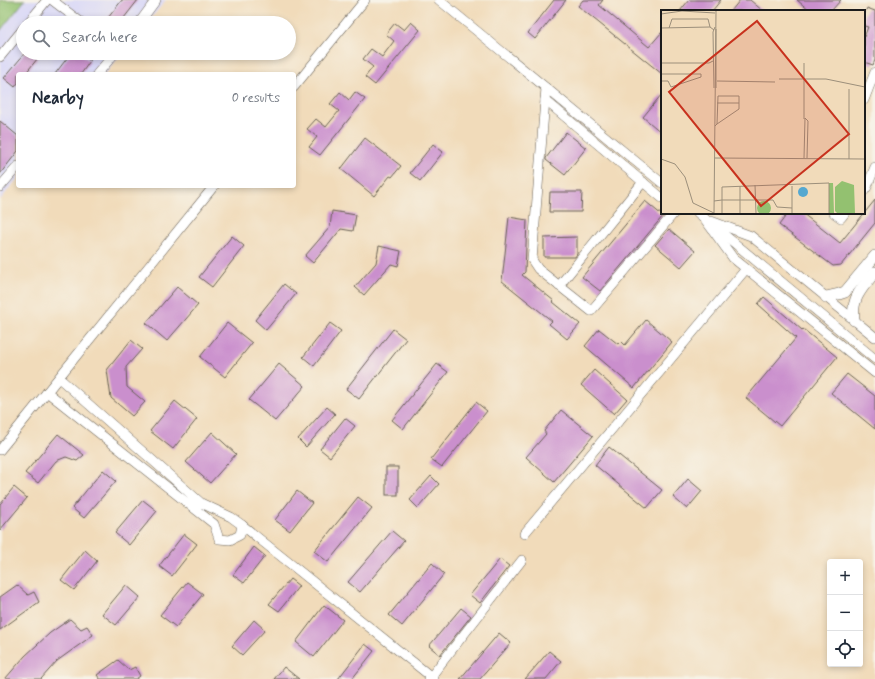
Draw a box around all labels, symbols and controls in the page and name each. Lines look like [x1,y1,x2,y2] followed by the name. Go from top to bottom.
[661,10,865,214] inset map
[16,16,296,60] search box
[30,27,52,49] icon: search
[62,28,138,48] text: Search here
[32,87,84,109] text: Nearby
[232,90,280,107] text: 0 results
[827,559,863,667] map controls
[827,559,863,595] button: +
[827,595,863,631] button: −
[827,631,863,667] button: locate

